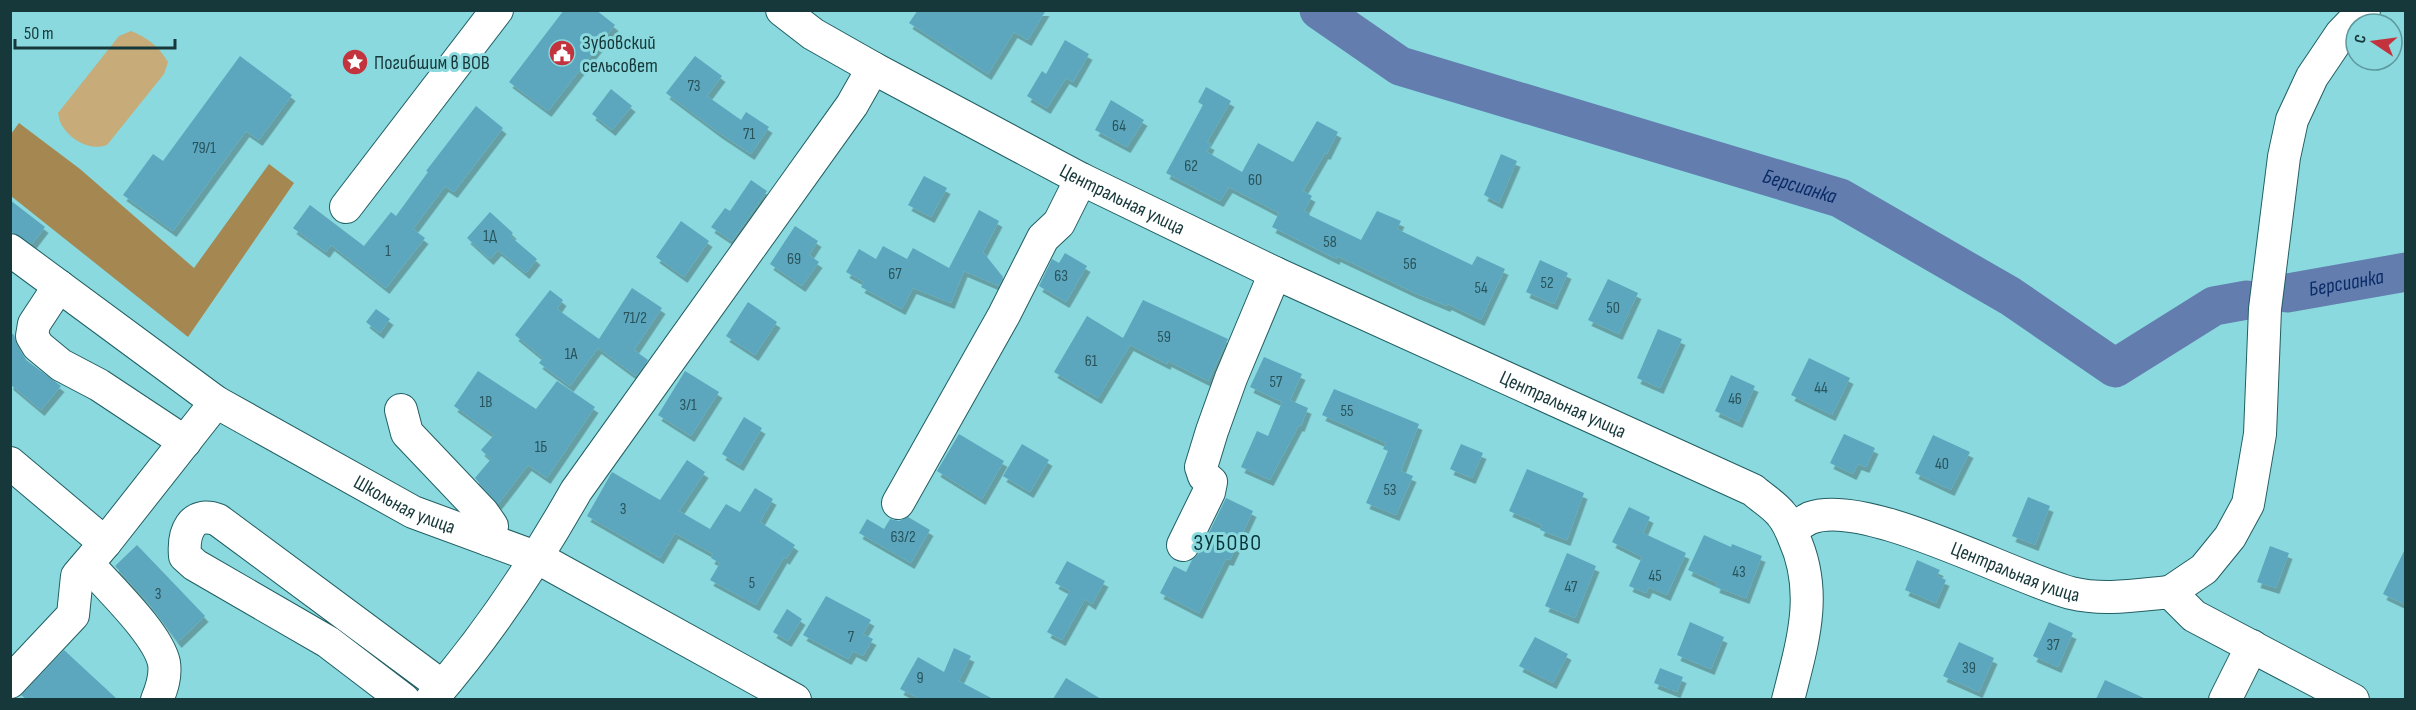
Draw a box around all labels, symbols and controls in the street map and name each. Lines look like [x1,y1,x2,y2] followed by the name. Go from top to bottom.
[15,12,176,50] scale bar
[2344,12,2404,72] north arrow
[24,23,54,44] text: 50 m
[582,31,658,78] place label: Зубовский сельсовет
[2351,33,2371,45] text: С
[547,38,577,68] public building icon: Зубовский сельсовет
[340,47,370,77] place icon: Погибшим в ВОВ
[374,51,490,75] place label: Погибшим в ВОВ
[687,77,701,96] house number: 73
[1112,117,1126,136] house number: 64
[743,125,755,144] house number: 71
[192,139,216,158] house number: 79/1
[1184,157,1198,176] house number: 62
[1055,159,1189,240] street label: Центральная улица
[1760,164,1840,209] water label: Берсианка
[1248,171,1262,190] house number: 60
[483,227,497,246] house number: 1Д
[1323,233,1337,252] house number: 58
[385,242,391,261] house number: 1
[787,250,801,269] house number: 69
[1403,255,1417,274] house number: 56
[2307,264,2386,302] water label: Берсианка
[888,265,902,284] house number: 67
[1054,267,1068,286] house number: 63
[1540,274,1554,293] house number: 52
[1474,279,1488,298] house number: 54
[1606,299,1620,318] house number: 50
[623,309,647,328] house number: 71/2
[1157,328,1171,347] house number: 59
[565,345,577,364] house number: 1А
[1085,352,1098,371] house number: 61
[1496,366,1630,444] street label: Центральная улица
[1270,373,1283,392] house number: 57
[1814,379,1828,398] house number: 44
[1728,390,1742,409] house number: 46
[480,393,492,412] house number: 1В
[680,396,697,415] house number: 3/1
[1341,402,1353,421] house number: 55
[535,438,547,457] house number: 1Б
[1935,455,1949,474] house number: 40
[349,470,459,540] street label: Школьная улица
[1383,481,1397,500] house number: 53
[620,500,626,519] house number: 3
[891,528,915,547] house number: 63/2
[1193,530,1263,557] district label: ЗУБОВО
[1947,537,2082,608] street label: Центральная улица
[1732,563,1746,582] house number: 43
[1648,567,1662,586] house number: 45
[749,574,755,593] house number: 5
[1565,578,1578,597] house number: 47
[155,585,161,604] house number: 3
[848,628,855,647] house number: 7
[2046,636,2060,655] house number: 37
[1962,659,1976,678] house number: 39
[916,669,924,688] house number: 9

